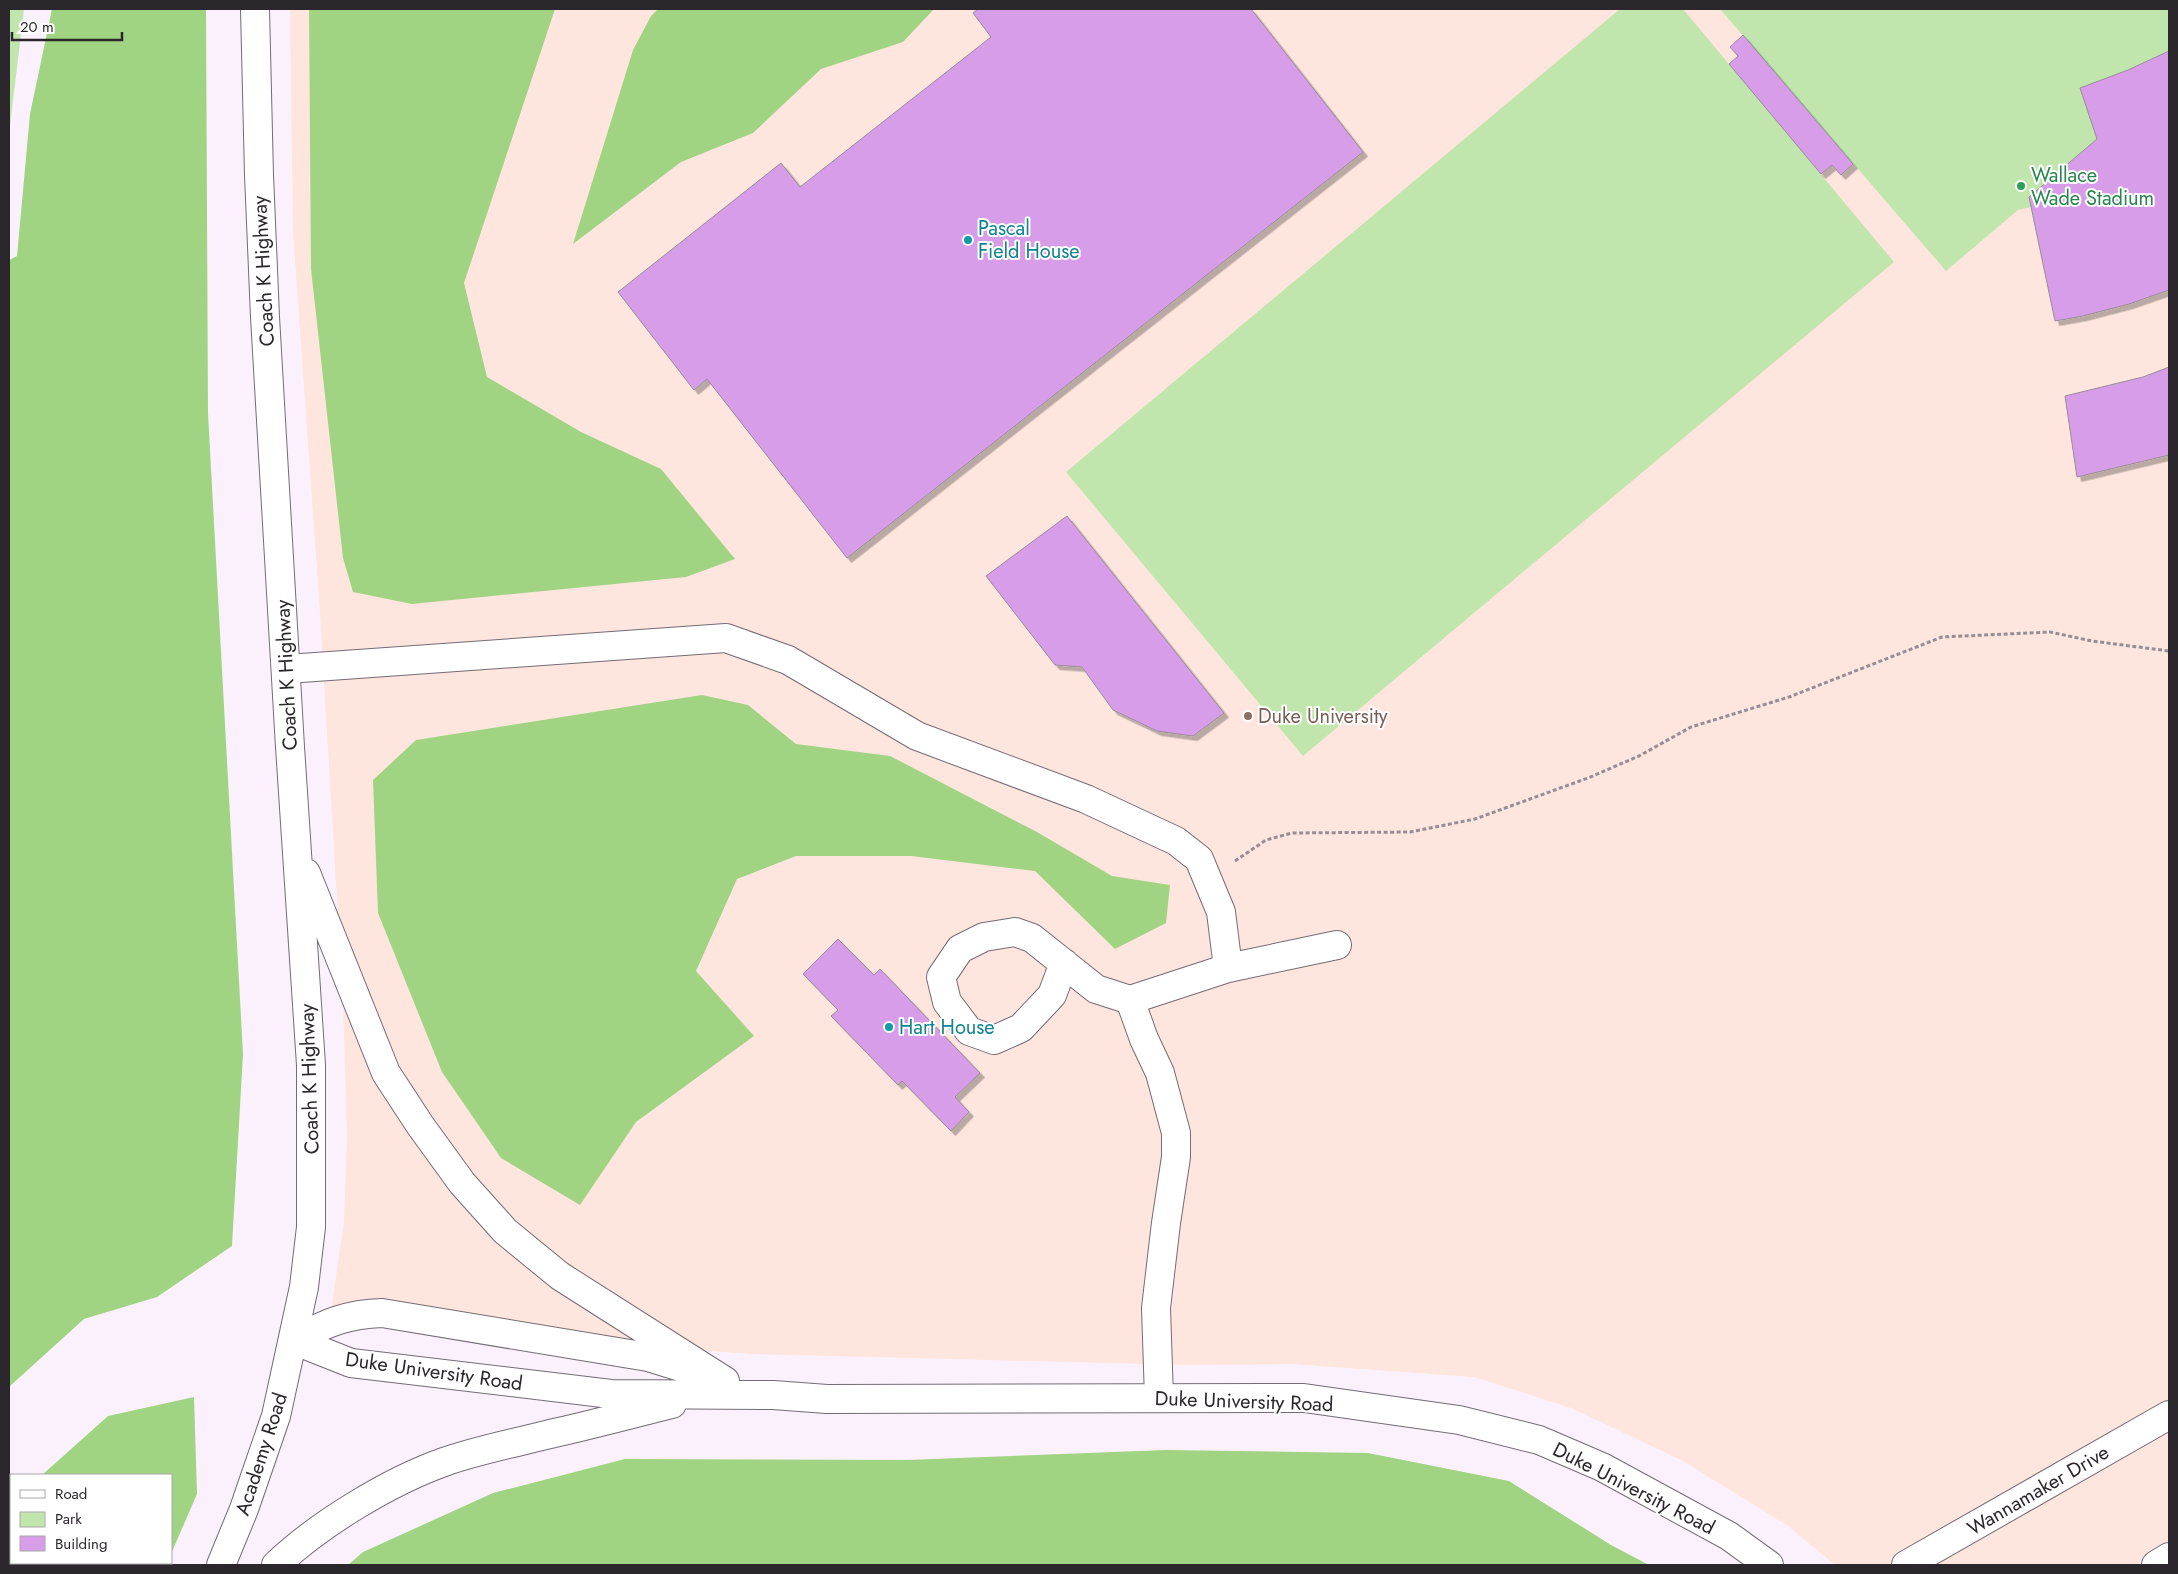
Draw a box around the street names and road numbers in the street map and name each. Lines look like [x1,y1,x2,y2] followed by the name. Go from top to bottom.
[245,195,282,347] street label: Coach K Highway
[268,599,305,751] street label: Coach K Highway
[292,1003,327,1155] street label: Coach K Highway
[343,1345,524,1398] street label: Duke University Road
[1154,1384,1334,1419] street label: Duke University Road
[228,1389,295,1519] street label: Academy Road
[1548,1435,1720,1542] street label: Duke University Road
[1962,1438,2115,1543] street label: Wannamaker Drive

